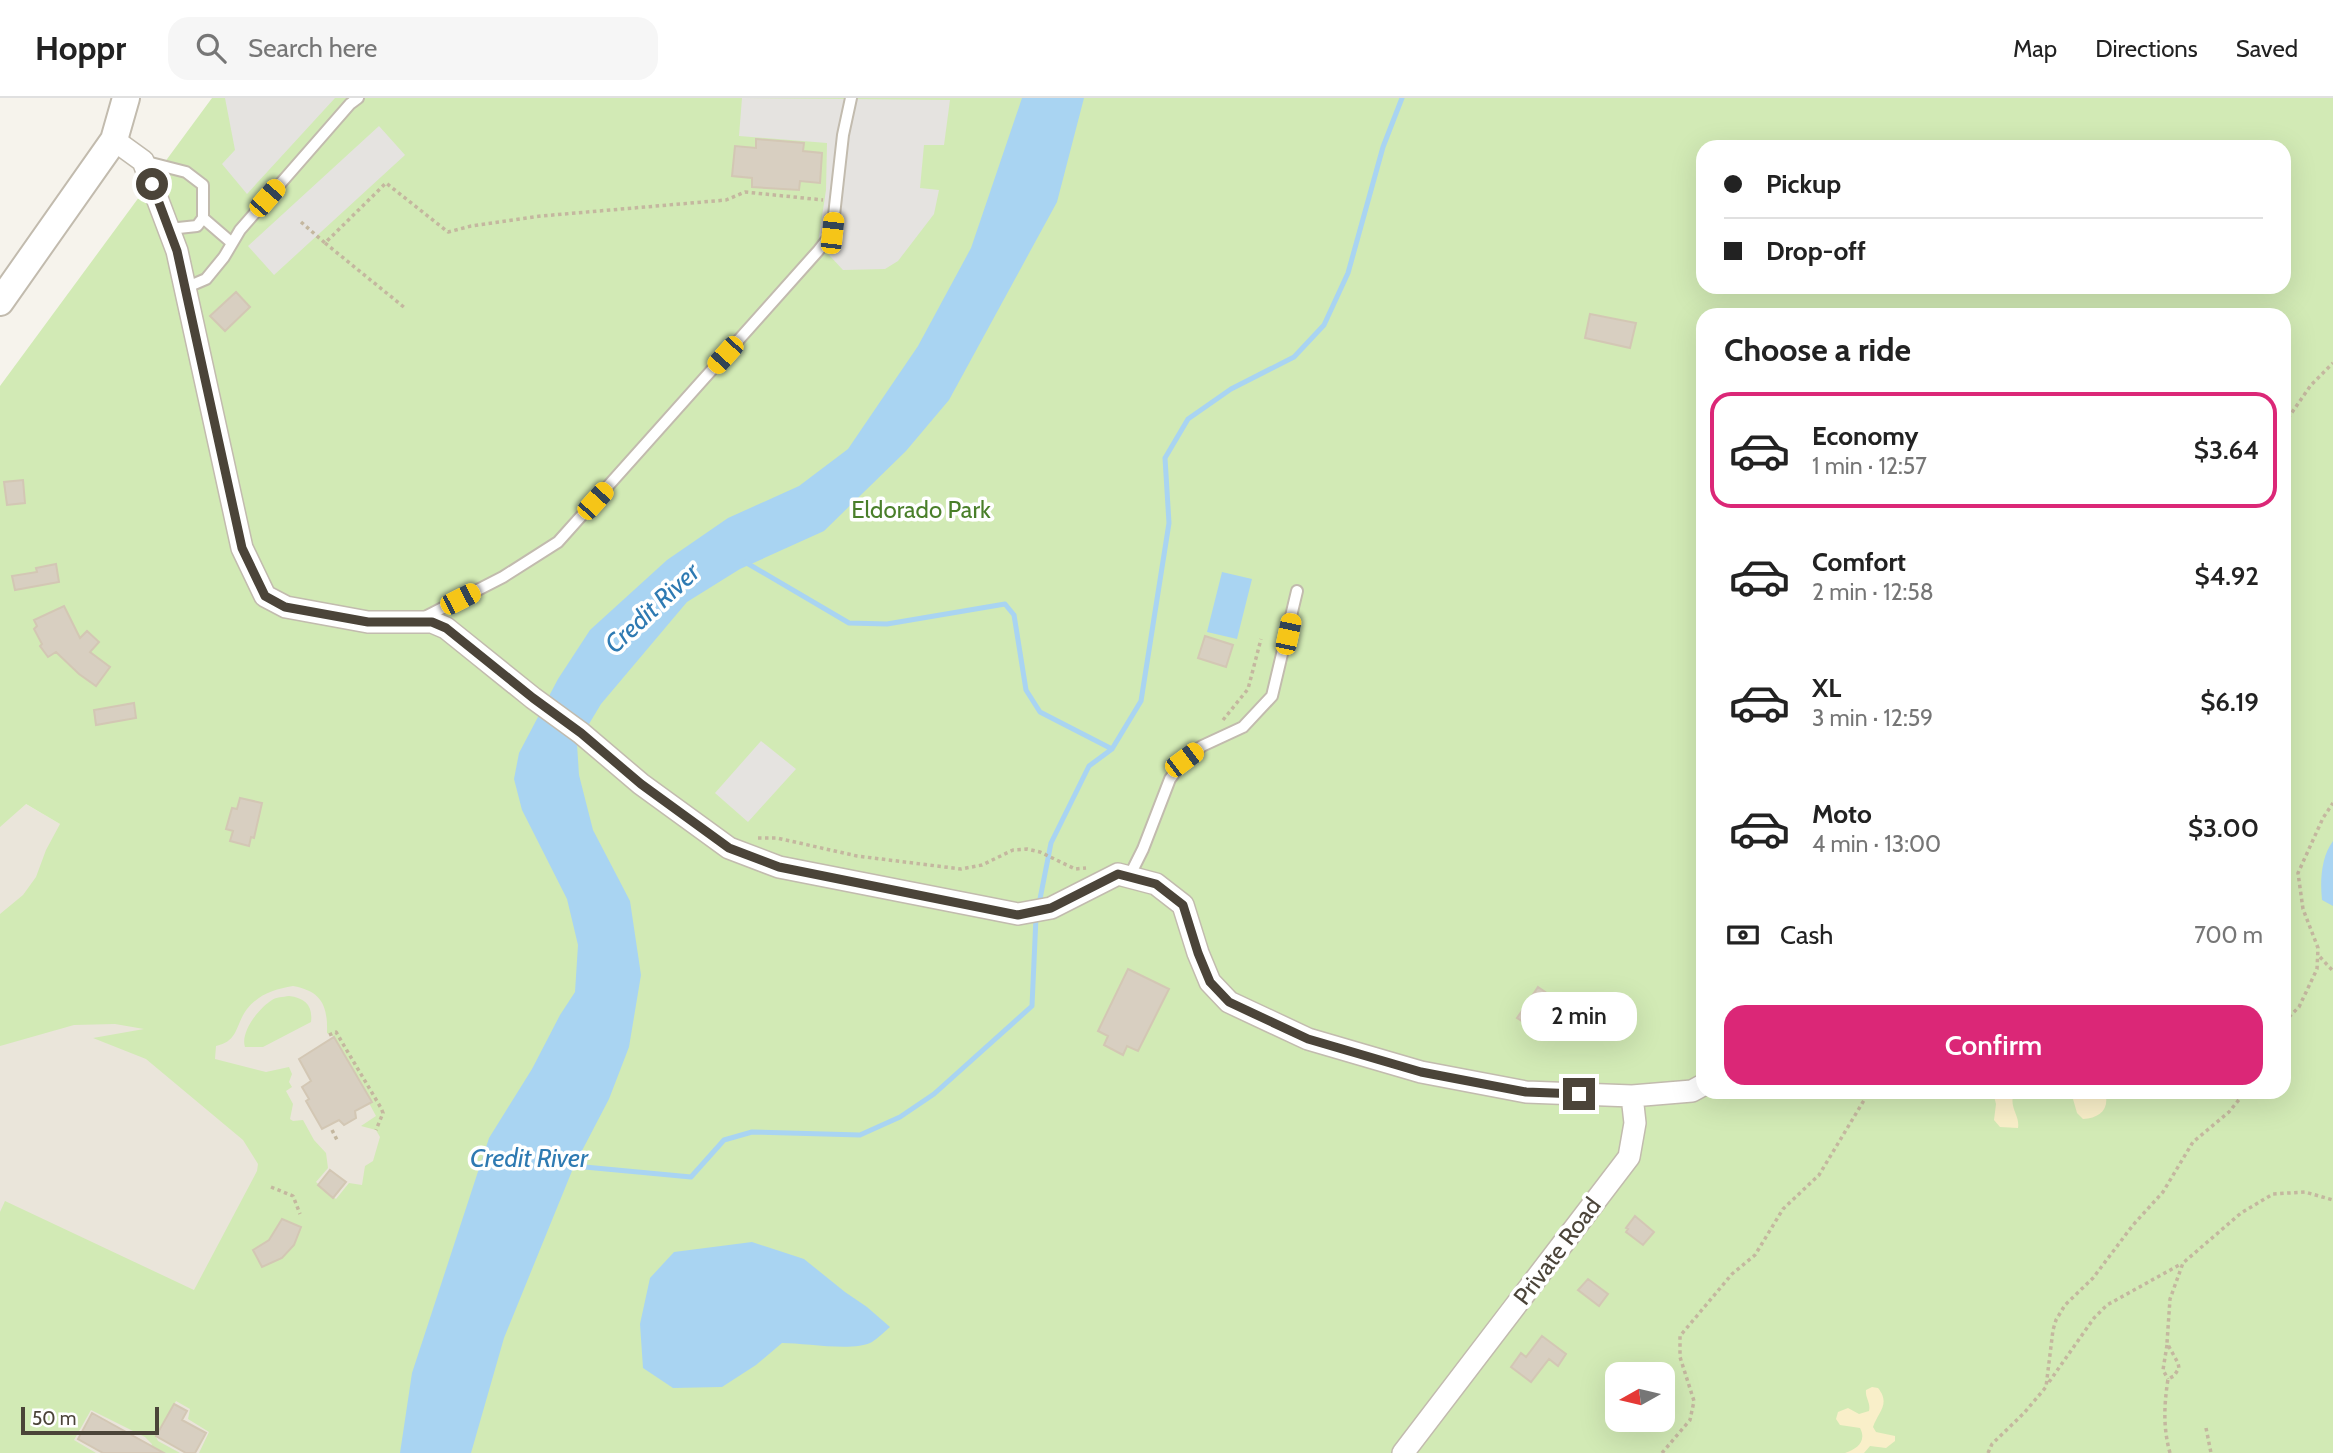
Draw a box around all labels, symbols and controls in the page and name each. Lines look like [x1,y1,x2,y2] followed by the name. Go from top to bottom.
[168,17,658,80] search box
[35,28,126,68] text: Hoppr
[192,29,230,67] icon: search
[248,32,377,64] text: Search here
[2013,34,2057,63] text: Map
[2095,34,2198,63] text: Directions
[2236,34,2298,63] text: Saved
[136,168,168,200] route start
[1766,168,1841,200] text: Pickup
[246,175,289,221] car
[820,211,845,255] car
[1766,235,1866,267] text: Drop-off
[1724,330,1911,369] text: Choose a ride
[704,332,747,378] car
[1728,419,1791,482] icon: car
[1812,420,1918,452] text: Economy
[2194,434,2259,466] text: $3.64
[1812,452,1927,480] text: 1 min · 12:57
[574,478,617,524] car
[851,495,991,524] park label: Eldorado Park
[1728,545,1791,608] icon: car
[1812,546,1906,578] text: Comfort
[598,555,707,660] water label: Credit River
[2195,560,2259,592] text: $4.92
[1812,578,1934,606] text: 2 min · 12:58
[437,580,484,618] car
[1274,611,1303,657] car
[1728,671,1791,734] icon: car
[1812,672,1841,704] text: XL
[2200,686,2259,718] text: $6.19
[1812,704,1933,732] text: 3 min · 12:59
[1161,739,1208,781] car
[1728,797,1791,860] icon: car
[1812,798,1872,830] text: Moto
[2188,812,2259,844] text: $3.00
[1812,830,1941,858] text: 4 min · 13:00
[1724,916,1762,954] icon: cash
[1780,919,1833,951] text: Cash
[2194,921,2263,949] text: 700 m
[1521,992,1637,1042] callout: 2 min
[1551,1002,1607,1030] text: 2 min
[1724,1005,2263,1085] button: Confirm
[1563,1078,1595,1110] route end
[470,1142,589,1174] water label: Credit River
[1507,1192,1607,1310] street label: Private Road
[1605,1362,1675,1432] north arrow
[1605,1362,1675,1432] map controls
[21,1404,159,1436] scale bar
[32,1407,76,1430] text: 50 m

